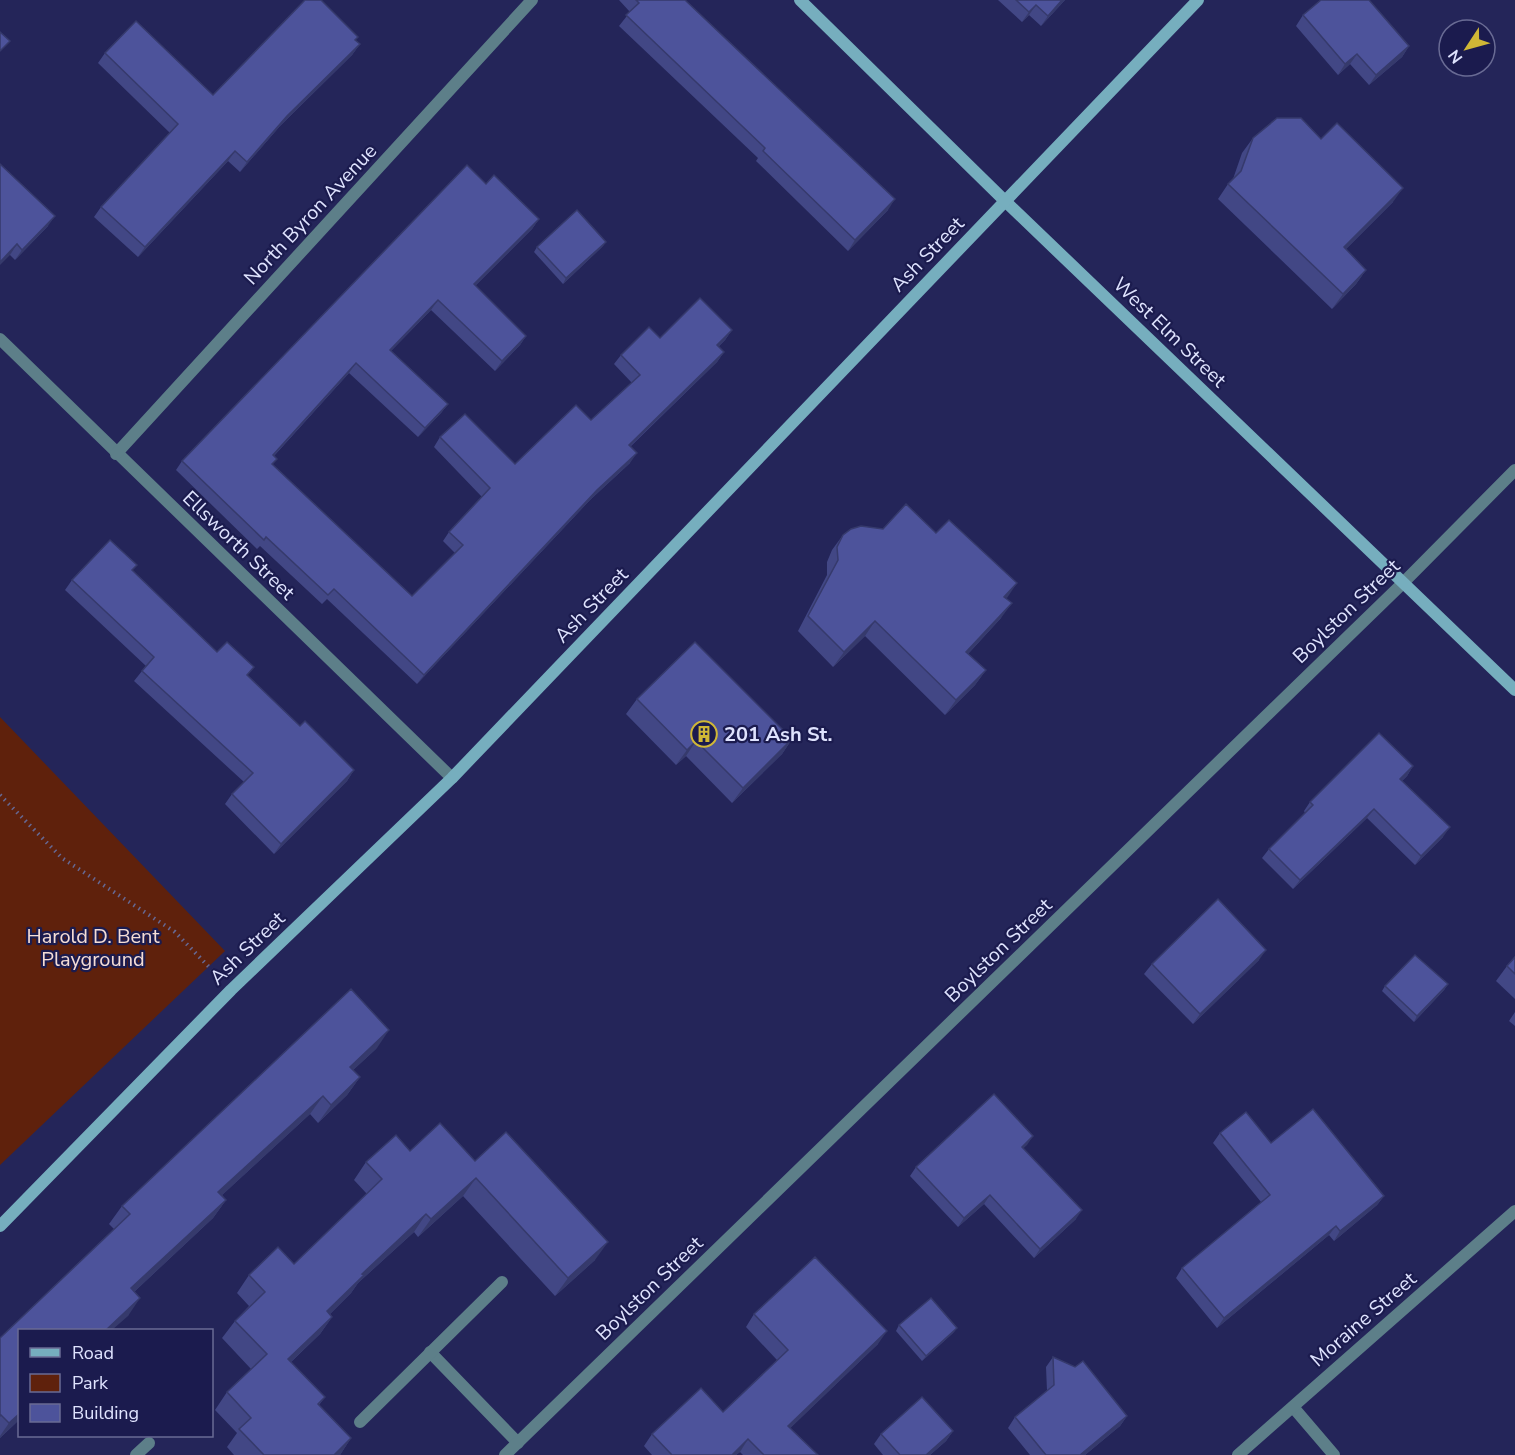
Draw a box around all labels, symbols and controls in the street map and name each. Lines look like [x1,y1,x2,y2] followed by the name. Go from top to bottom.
[1437,18,1497,78] north arrow
[1443,45,1468,68] text: N
[238,138,383,291] street label: North Byron Avenue
[885,210,971,298] street label: Ash Street
[1107,271,1233,394] street label: West Elm Street
[177,485,301,607] street label: Ellsworth Street
[1287,553,1407,669] street label: Boylston Street
[549,561,635,649] street label: Ash Street
[689,719,719,749] building icon: 201 Ash St.
[724,721,833,748] place label: 201 Ash St.
[939,892,1059,1008] street label: Boylston Street
[204,905,292,991] street label: Ash Street
[27,923,160,973] park label: Harold D. Bent Playground
[590,1230,710,1346] street label: Boylston Street
[1305,1265,1423,1373] street label: Moraine Street
[18,1329,213,1437] legend
[72,1341,114,1365] text: Road
[72,1371,109,1395] text: Park
[72,1401,139,1425] text: Building

